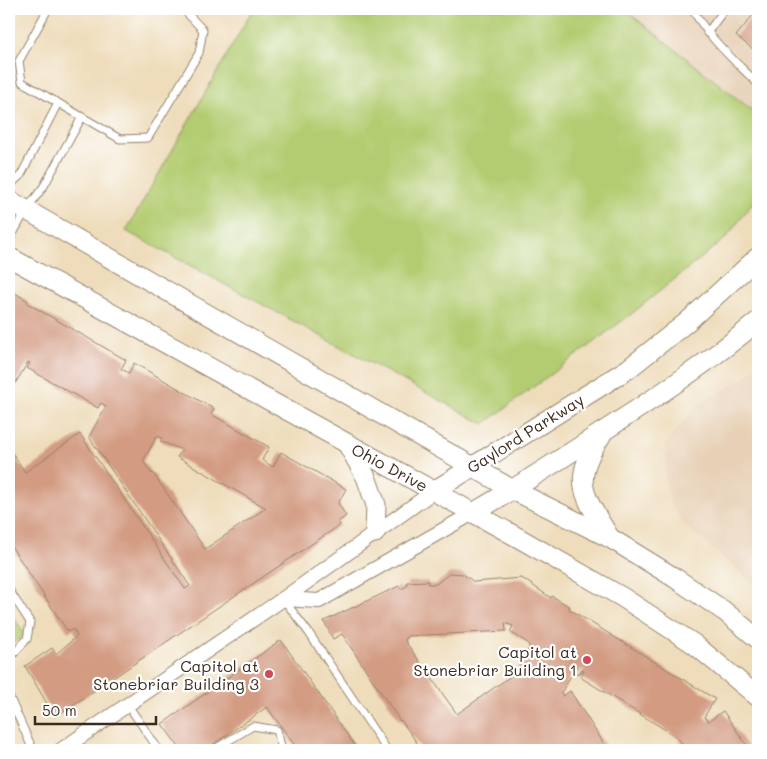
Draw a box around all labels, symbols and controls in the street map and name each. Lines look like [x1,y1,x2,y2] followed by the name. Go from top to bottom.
[463,389,587,477] street label: Gaylord Parkway
[348,438,432,496] street label: Ohio Drive
[413,641,577,680] place label: Capitol at Stonebriar Building 1
[581,654,593,666] marker: Capitol at Stonebriar Building 1
[93,655,259,694] place label: Capitol at Stonebriar Building 3
[263,668,275,680] marker: Capitol at Stonebriar Building 3
[35,694,156,726] scale bar
[42,700,77,720] text: 50 m

